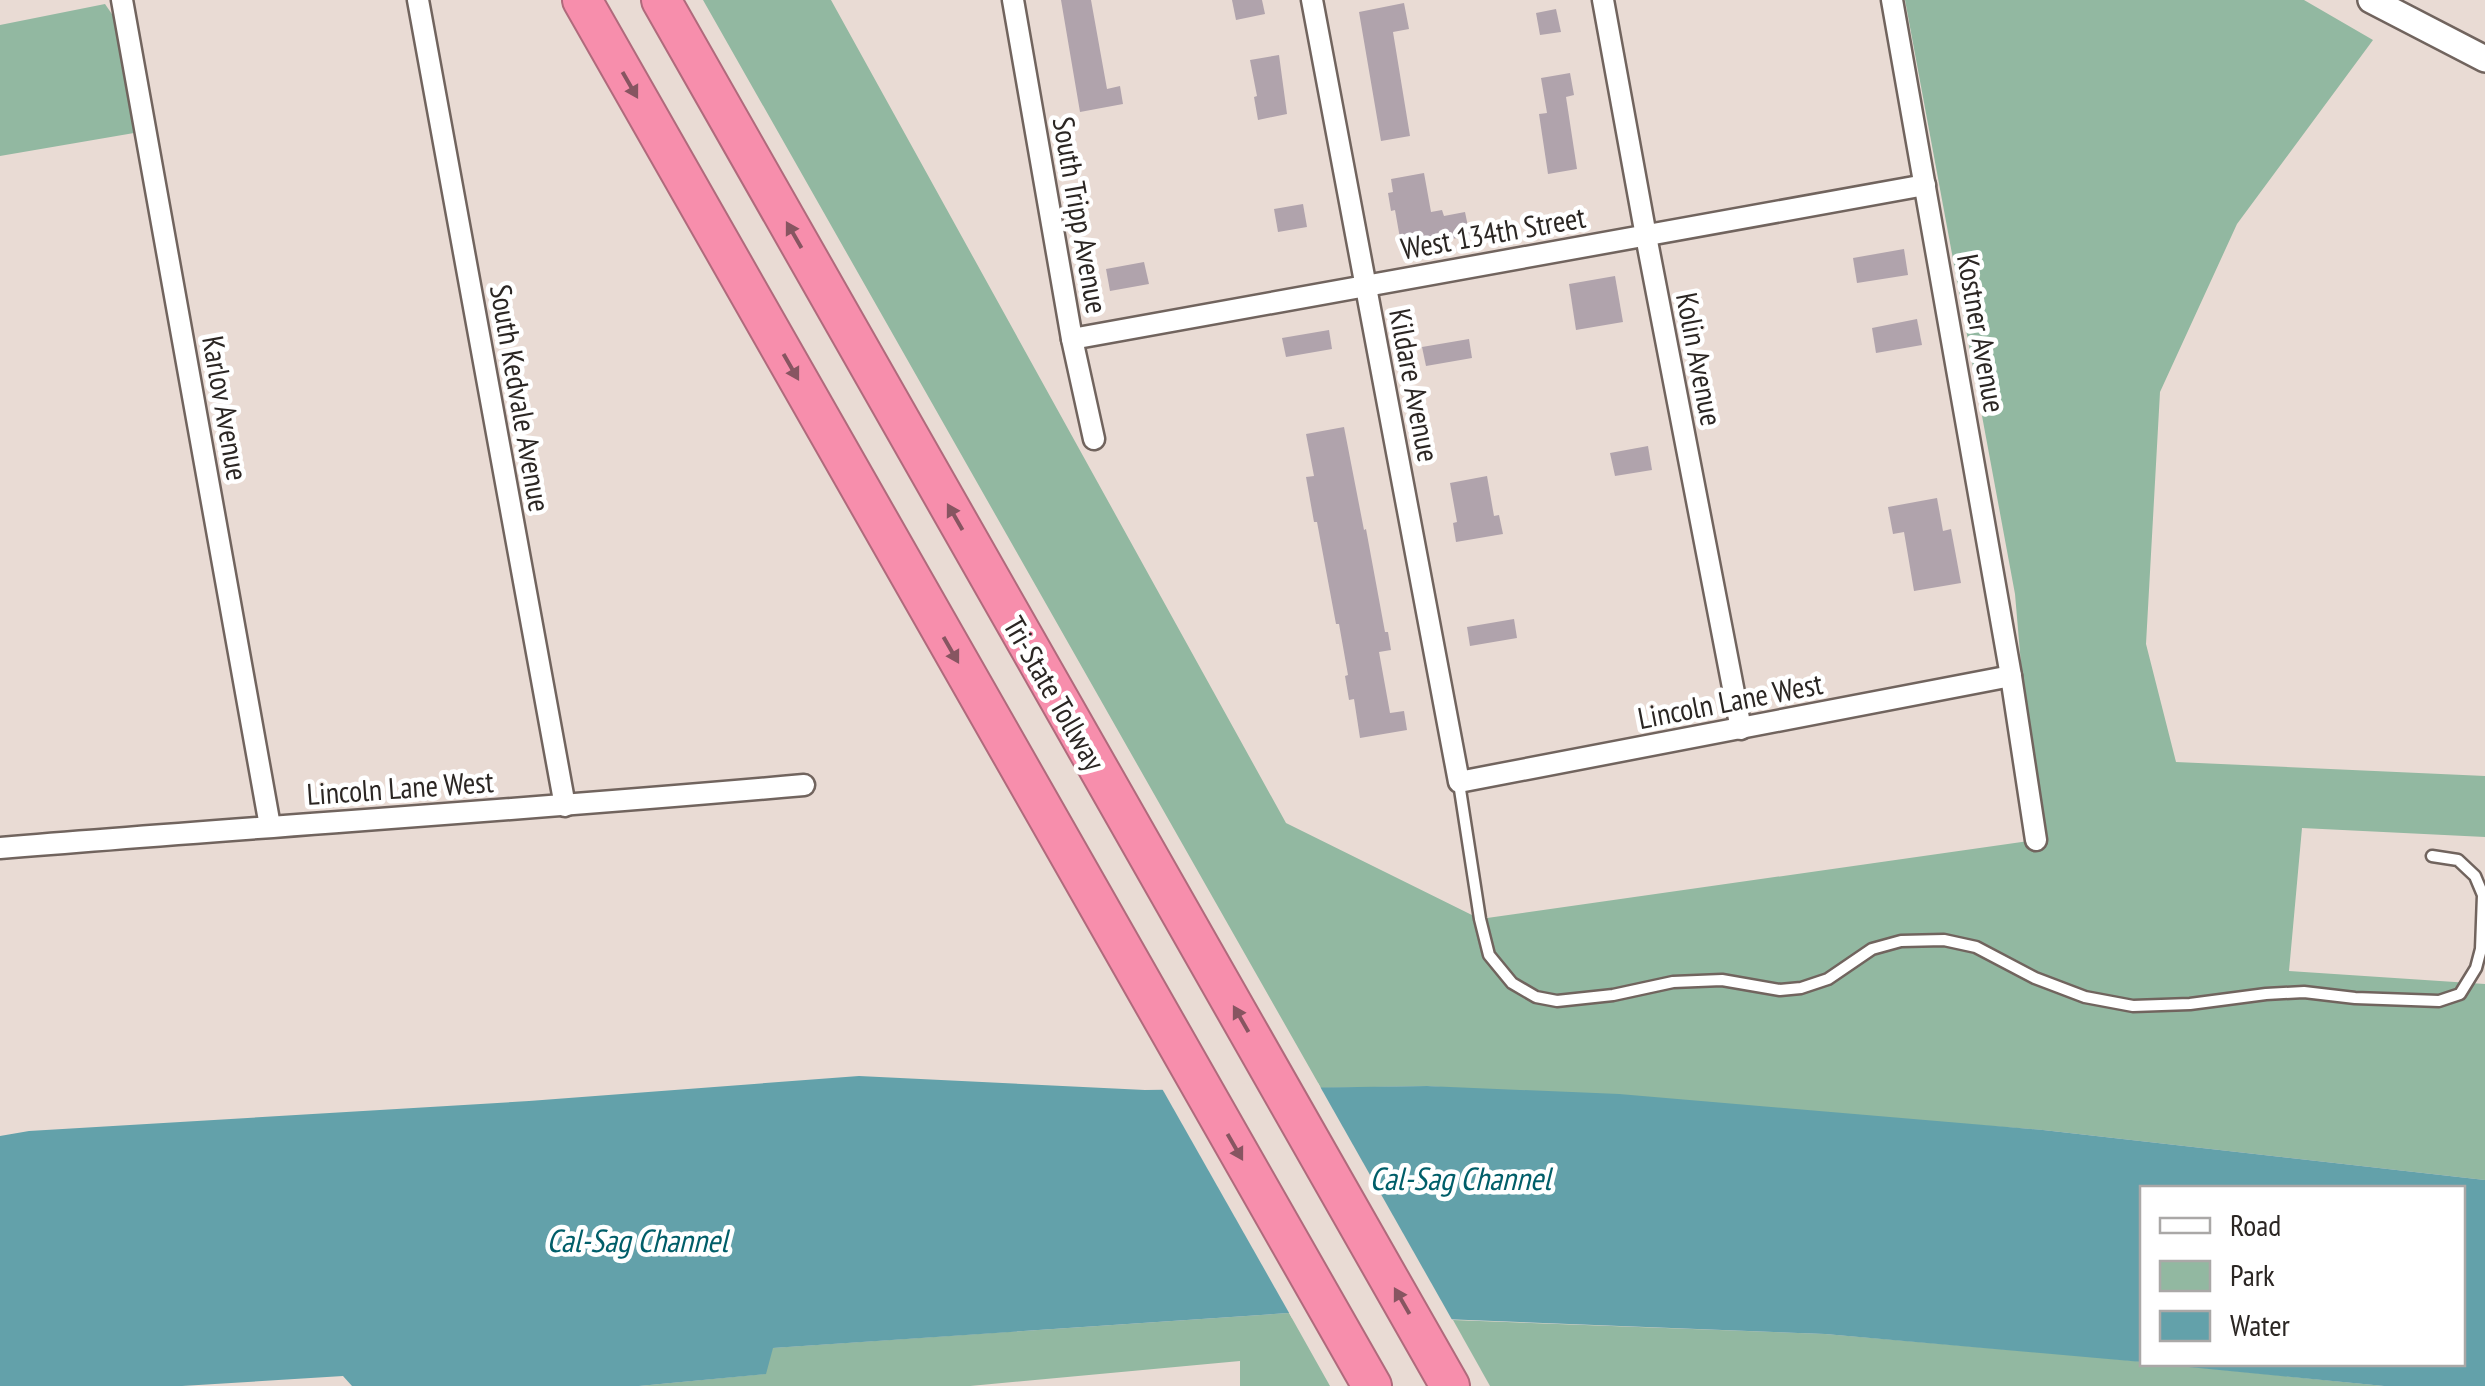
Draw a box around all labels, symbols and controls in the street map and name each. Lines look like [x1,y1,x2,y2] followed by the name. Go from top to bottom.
[621,71,639,99] one-way arrow
[1045,114,1117,316] street label: South Tripp Avenue
[1398,196,1589,267] street label: West 134th Street
[786,220,803,249] one-way arrow
[1949,251,2015,415] street label: Kostner Avenue
[482,281,560,515] street label: South Kedvale Avenue
[1668,289,1732,429] street label: Kolin Avenue
[1381,305,1449,465] street label: Kildare Avenue
[194,333,258,483] street label: Karlov Avenue
[782,353,799,382] one-way arrow
[947,503,964,531] one-way arrow
[995,609,1115,778] street label: Tri-State Tollway
[942,636,960,664] one-way arrow
[1634,663,1826,737] street label: Lincoln Lane West
[305,761,495,813] street label: Lincoln Lane West
[1233,1005,1250,1033] one-way arrow
[1226,1132,1243,1161] one-way arrow
[1369,1157,1553,1199] water label: Cal-Sag Channel
[2140,1186,2465,1366] legend
[2230,1205,2281,1244] text: Road
[546,1219,730,1261] water label: Cal-Sag Channel
[2230,1255,2275,1294] text: Park
[1394,1287,1411,1316] one-way arrow
[2230,1305,2291,1344] text: Water

